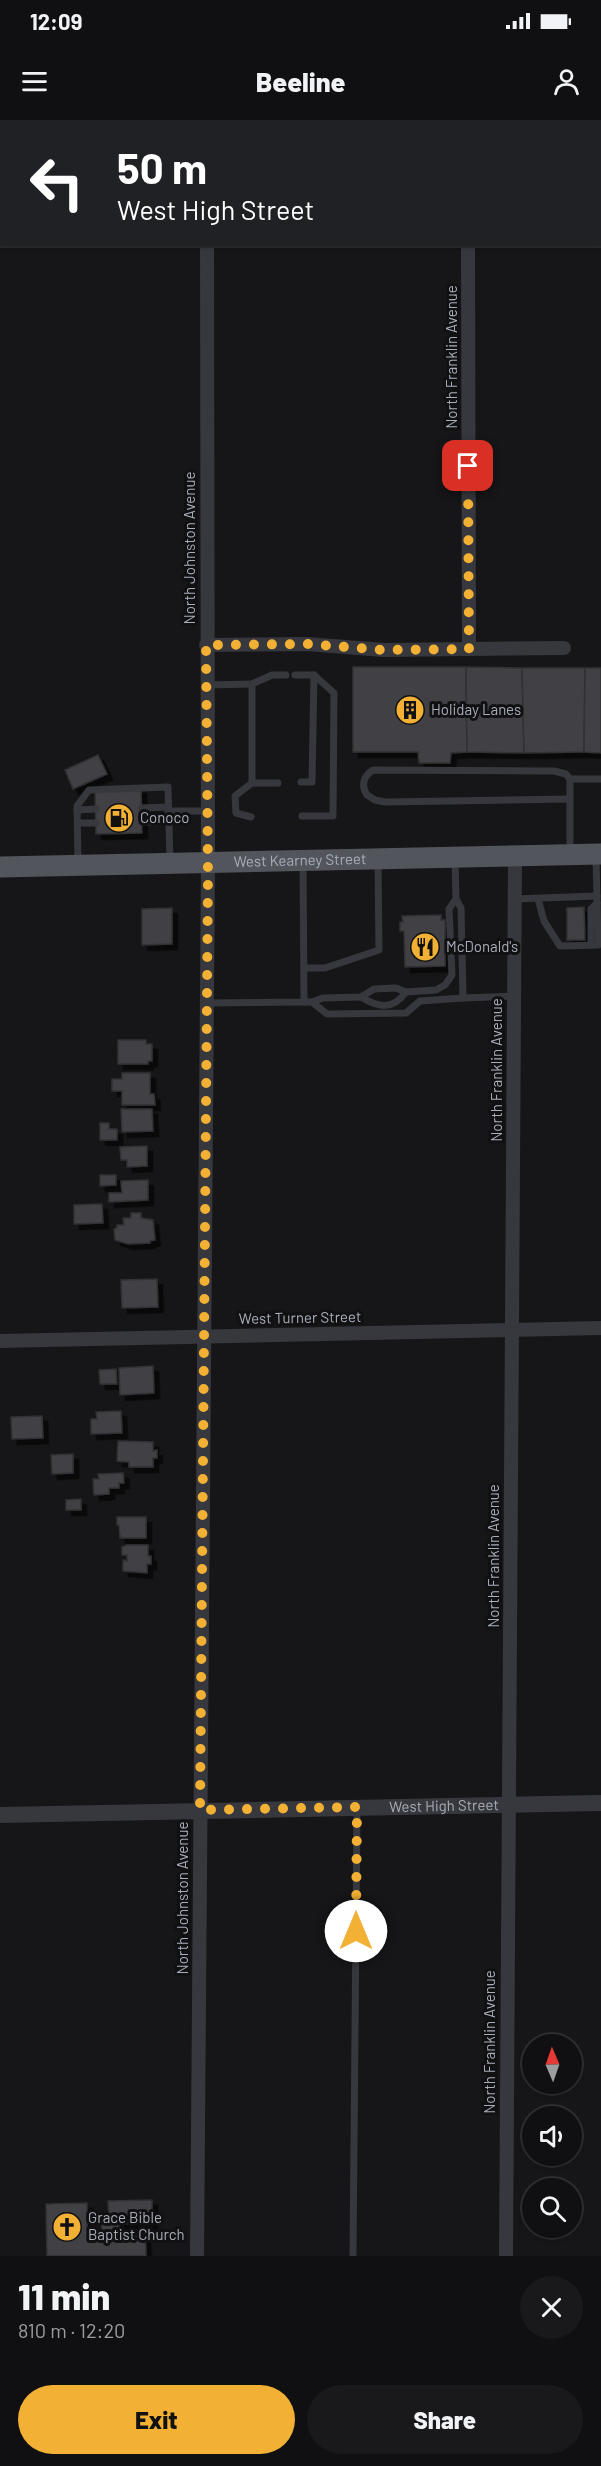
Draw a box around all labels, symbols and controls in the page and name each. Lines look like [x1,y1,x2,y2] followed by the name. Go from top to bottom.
[30,8,82,34] text: 12:09
[18,65,51,98] icon: menu
[256,65,345,97] text: Beeline
[550,65,583,98] icon: person
[117,142,207,192] text: 50 m
[18,144,96,222] icon: left
[117,193,314,225] text: West High Street
[442,285,460,429] street label: North Franklin Avenue
[442,440,493,491] pin
[451,449,484,482] icon: arrive
[180,472,198,624] street label: North Johnston Avenue
[394,694,426,726] building icon: Holiday Lanes
[431,700,521,718] place label: Holiday Lanes
[103,802,135,834] fuel station icon: Conoco
[140,808,189,826] place label: Conoco
[233,849,366,870] street label: West Kearney Street
[409,931,441,963] restaurant icon: McDonald's
[446,937,518,955] place label: McDonald's
[487,998,505,1142] street label: North Franklin Avenue
[238,1307,361,1327] street label: West Turner Street
[484,1484,502,1628] street label: North Franklin Avenue
[389,1795,499,1815] street label: West High Street
[173,1822,191,1974] street label: North Johnston Avenue
[324,1899,388,1963] position arrow
[480,1970,498,2114] street label: North Franklin Avenue
[522,2034,582,2094] north arrow
[522,2034,582,2238] map controls
[522,2106,582,2166] button: sound
[522,2178,582,2238] button: search
[88,2208,185,2243] place label: Grace Bible Baptist Church
[51,2211,83,2243] church icon: Grace Bible Baptist Church
[18,2274,110,2317] text: 11 min
[520,2276,583,2339] button: close
[18,2318,125,2342] text: 810 m · 12:20
[18,2385,295,2454] button: Exit
[307,2385,583,2454] button: Share

